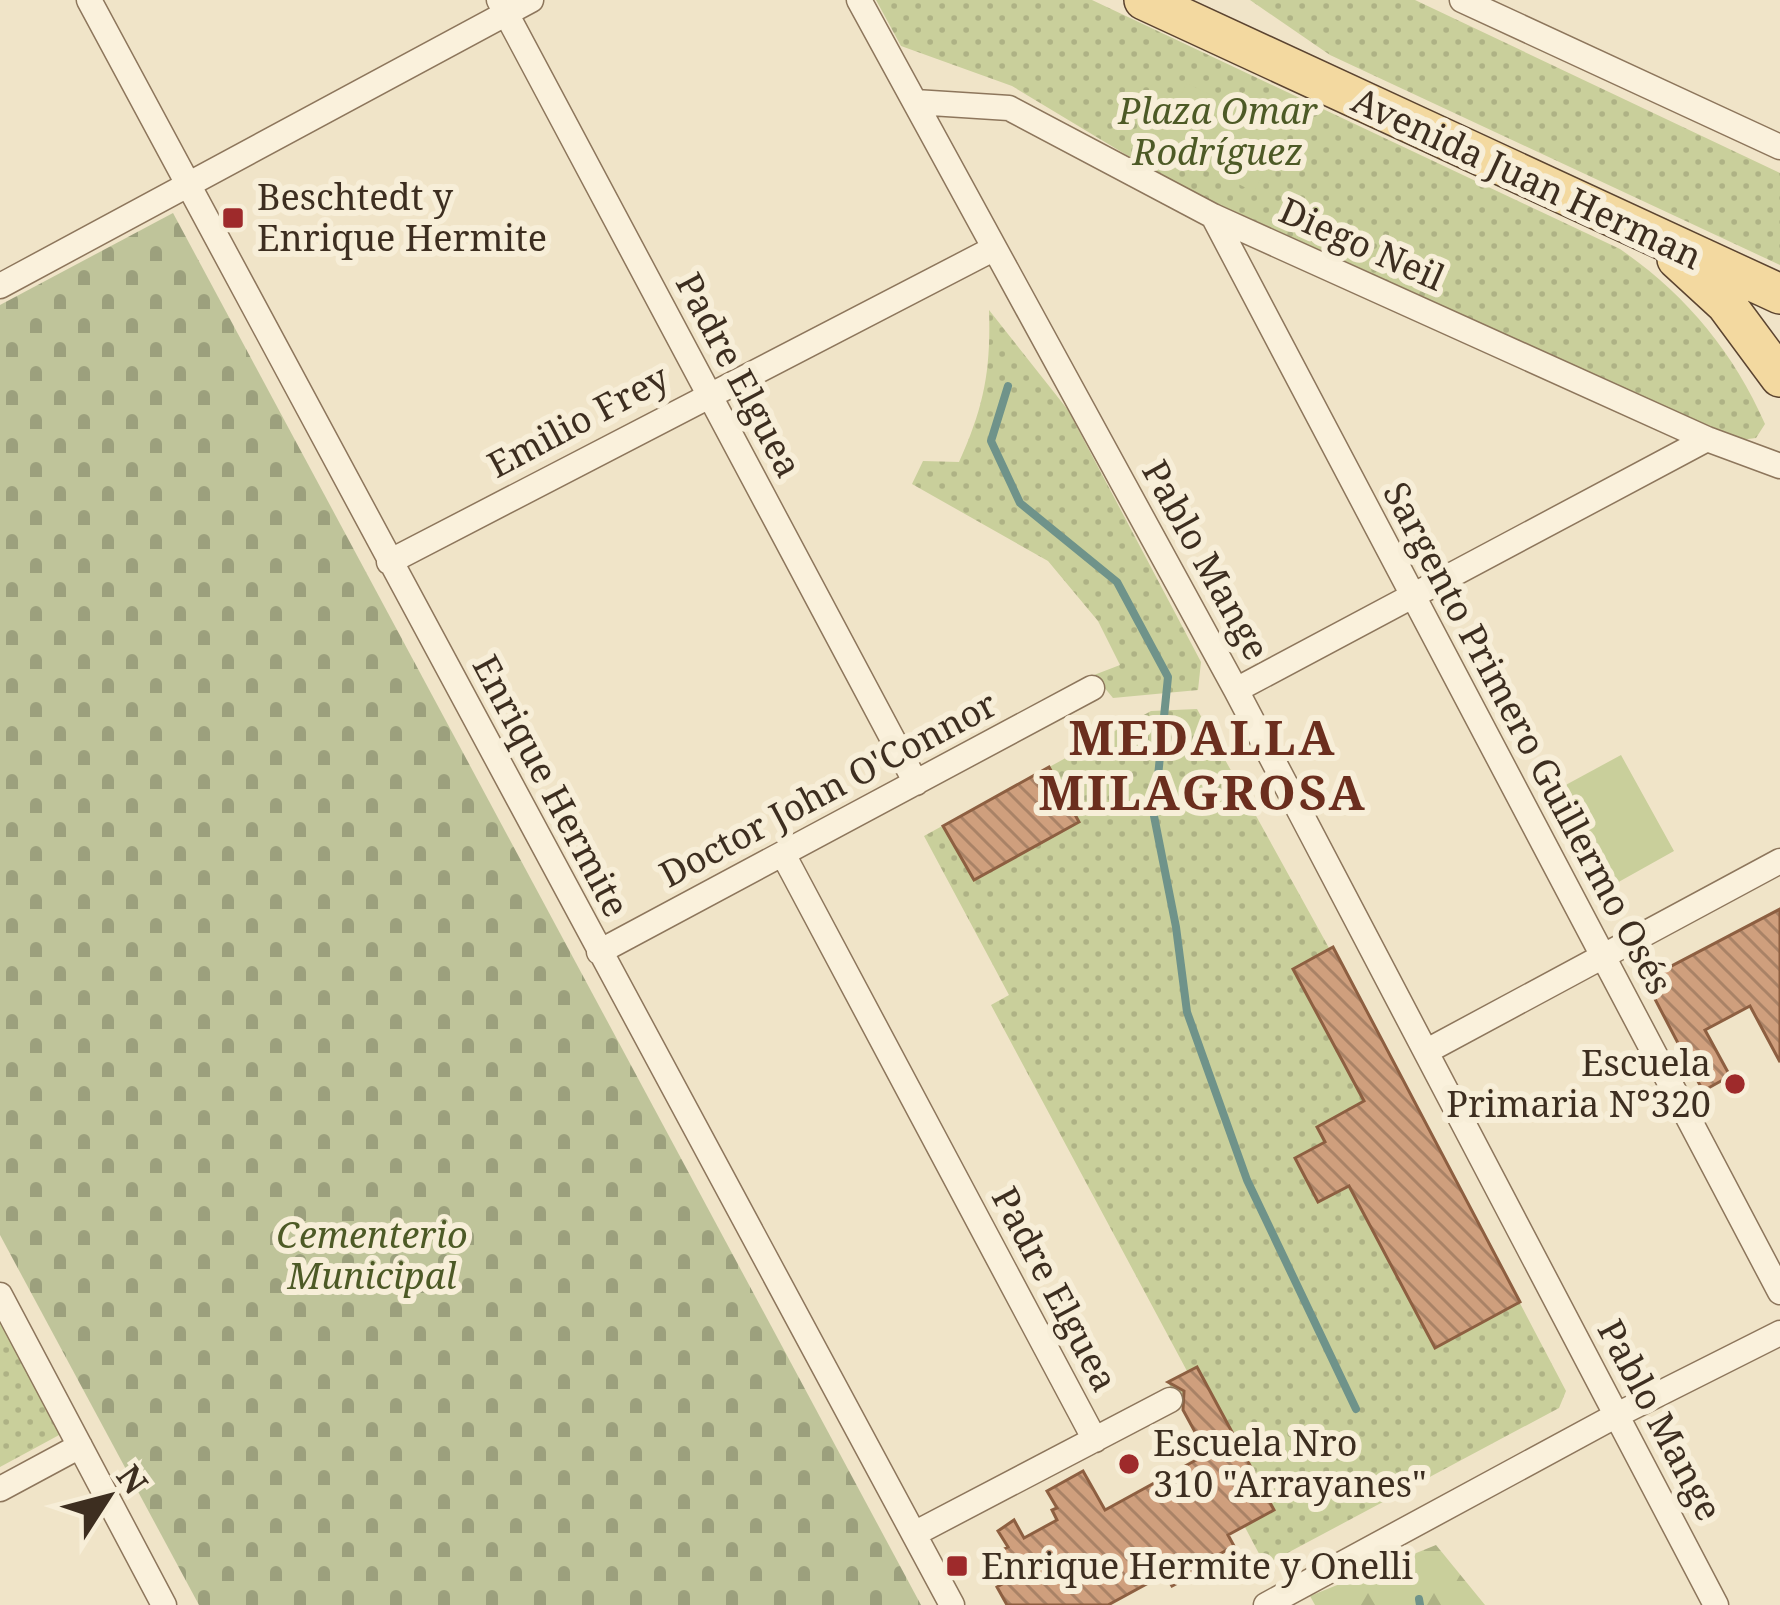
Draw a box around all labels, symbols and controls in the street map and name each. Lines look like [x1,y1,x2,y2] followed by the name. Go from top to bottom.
[1344,75,1710,280] street label: Avenida Juan Herman
[1117,86,1319,176] park label: Plaza Omar Rodríguez
[257,172,547,262] place label: Beschtedt y Enrique Hermite
[1272,185,1453,302] street label: Diego Neil
[220,205,246,231] marker: Beschtedt y Enrique Hermite
[665,264,814,486] street label: Padre Elguea
[479,352,678,489] street label: Emilio Frey
[1131,451,1282,668] street label: Pablo Mange
[1372,473,1685,1002] street label: Sargento Primero Guillermo Osés
[462,646,641,925] street label: Enrique Hermite
[651,679,1005,898] street label: Doctor John O'Connor
[1038,704,1368,824] district label: MEDALLA MILAGROSA
[1446,1038,1711,1128] place label: Escuela Primaria N°320
[1722,1071,1748,1097] marker: Escuela Primaria N°320
[981,1178,1130,1400] street label: Padre Elguea
[276,1210,468,1300] park label: Cementerio Municipal
[1587,1311,1734,1529] street label: Pablo Mange
[1153,1418,1427,1508] place label: Escuela Nro 310 "Arrayanes"
[48,1437,168,1557] north arrow
[1116,1451,1142,1477] marker: Escuela Nro 310 "Arrayanes"
[107,1455,159,1503] text: N
[981,1541,1414,1590] place label: Enrique Hermite y Onelli
[944,1553,970,1579] marker: Enrique Hermite y Onelli

